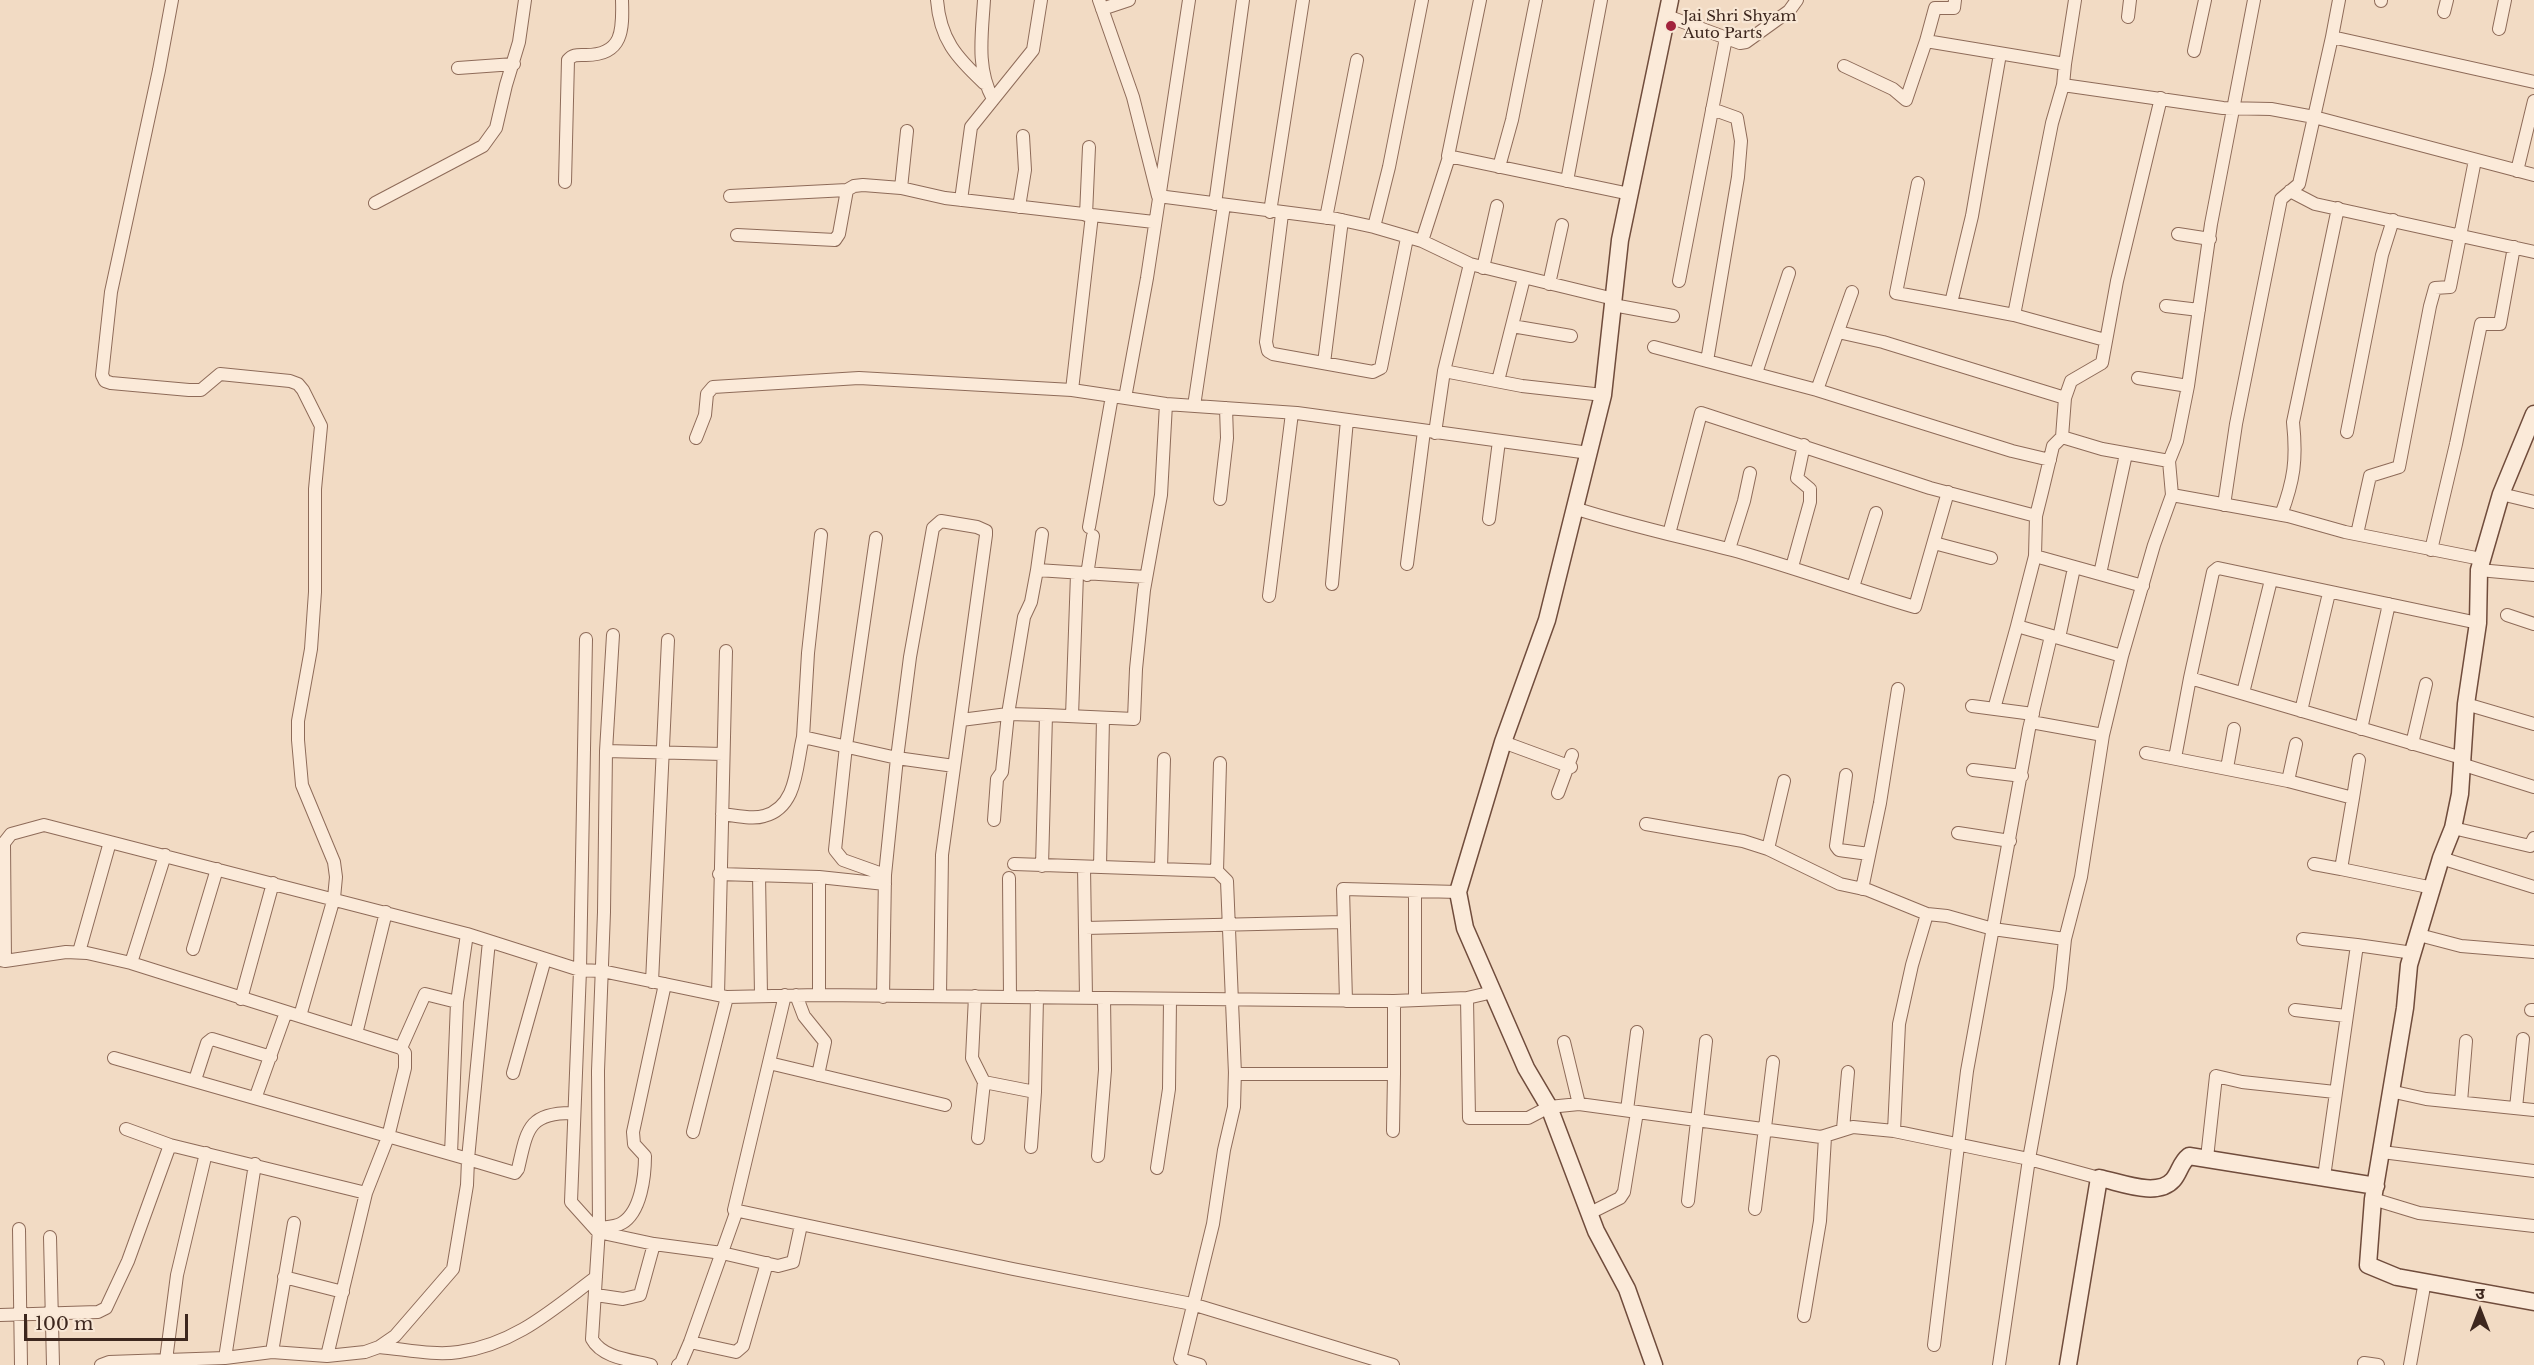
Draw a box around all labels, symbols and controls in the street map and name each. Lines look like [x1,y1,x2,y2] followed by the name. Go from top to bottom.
[1683,8,1796,43] place label: Jai Shri Shyam Auto Parts
[1664,19,1678,33] marker: Jai Shri Shyam Auto Parts
[2450,1281,2510,1341] north arrow
[2475,1283,2485,1303] text: उ
[27,1302,190,1340] scale bar
[35,1313,93,1335] text: 100 m

